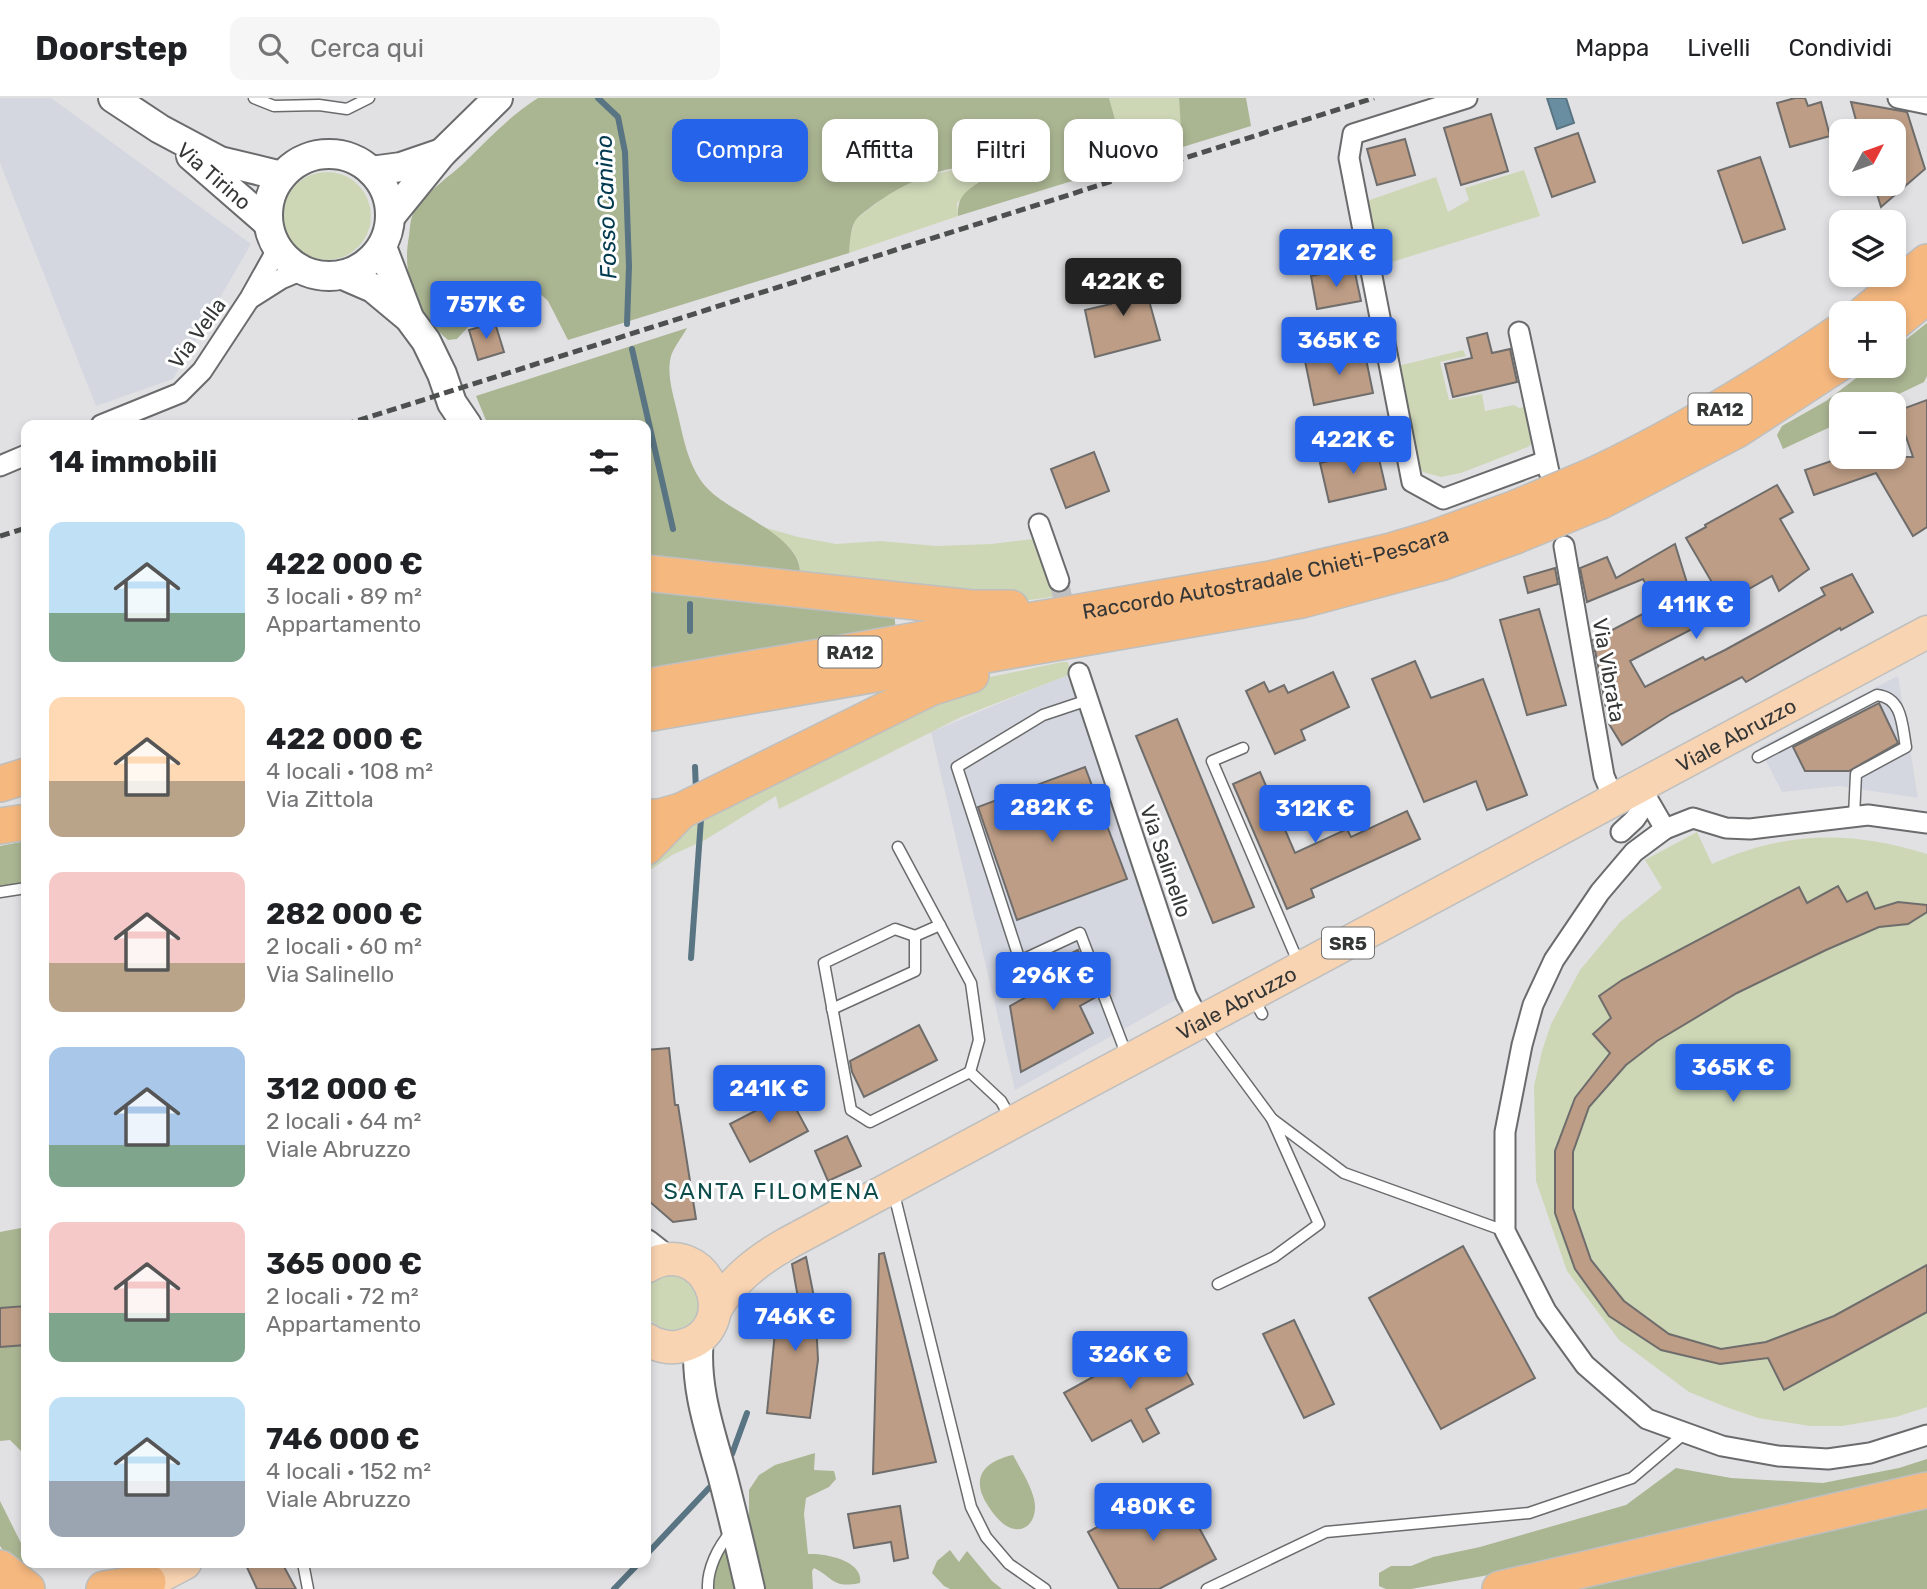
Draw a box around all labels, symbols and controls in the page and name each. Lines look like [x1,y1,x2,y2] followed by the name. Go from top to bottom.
[230,17,720,80] search box
[35,29,188,68] text: Doorstep
[254,29,292,67] icon: search
[310,33,424,64] text: Cerca qui
[1575,34,1649,62] text: Mappa
[1687,34,1750,62] text: Livelli
[1788,34,1892,62] text: Condividi
[672,119,808,182] chip: Compra
[822,119,938,182] chip: Affitta
[952,119,1050,182] chip: Filtri
[1064,119,1183,182] chip: Nuovo
[1829,119,1906,196] north arrow
[1829,119,1906,469] map controls
[589,134,623,280] water label: Fosso Canino
[172,137,256,215] street label: Via Tirino
[1829,210,1906,287] button: layers
[1279,230,1393,289] pin: 272K €
[1295,238,1377,266] text: 272K €
[1066,258,1180,318] pin: 422K €
[1081,267,1165,295] text: 422K €
[429,282,543,341] pin: 757K €
[446,290,526,318] text: 757K €
[163,293,231,373] street label: Via Vella
[1829,301,1906,378] button: +
[1282,317,1396,377] pin: 365K €
[1297,326,1381,354] text: 365K €
[1829,392,1906,469] button: −
[1688,394,1752,424] road number: RA12
[1296,416,1410,476] pin: 422K €
[1311,425,1395,453] text: 422K €
[585,443,623,481] icon: filters
[49,444,217,480] text: 14 immobili
[1080,521,1452,624] street label: Raccordo Autostradale Chieti-Pescara
[266,546,423,582] text: 422 000 €
[105,550,189,634] icon: home
[266,582,422,610] text: 3 locali · 89 m²
[1639,582,1753,641] pin: 411K €
[1658,590,1734,618] text: 411K €
[266,610,421,638] text: Appartamento
[1588,616,1630,724] street label: Via Vibrata
[818,636,882,667] road number: RA12
[1672,692,1800,777] street label: Viale Abruzzo
[266,721,423,757] text: 422 000 €
[105,725,189,809] icon: home
[266,757,433,785] text: 4 locali · 108 m²
[995,784,1109,844] pin: 282K €
[266,785,374,813] text: Via Zittola
[1258,786,1372,845] pin: 312K €
[1010,793,1094,821] text: 282K €
[1275,794,1355,822] text: 312K €
[1135,802,1197,920] street label: Via Salinello
[266,896,423,932] text: 282 000 €
[105,900,189,984] icon: home
[1322,928,1374,958] road number: SR5
[266,932,422,960] text: 2 locali · 60 m²
[996,953,1110,1012] pin: 296K €
[266,960,394,988] text: Via Salinello
[1172,960,1301,1045] street label: Viale Abruzzo
[1012,961,1094,989] text: 296K €
[1676,1044,1790,1104] pin: 365K €
[1691,1053,1775,1081] text: 365K €
[712,1066,826,1125] pin: 241K €
[266,1071,417,1107] text: 312 000 €
[729,1074,809,1102] text: 241K €
[105,1075,189,1159] icon: home
[266,1107,421,1135] text: 2 locali · 64 m²
[266,1135,411,1163] text: Viale Abruzzo
[663,1177,881,1205] district label: SANTA FILOMENA
[266,1246,422,1282] text: 365 000 €
[105,1250,189,1334] icon: home
[266,1282,419,1310] text: 2 locali · 72 m²
[738,1294,852,1353] pin: 746K €
[754,1302,836,1330] text: 746K €
[266,1310,421,1338] text: Appartamento
[1073,1332,1187,1391] pin: 326K €
[1088,1340,1172,1368] text: 326K €
[266,1421,420,1457] text: 746 000 €
[105,1425,189,1509] icon: home
[266,1457,431,1485] text: 4 locali · 152 m²
[1096,1484,1210,1543] pin: 480K €
[266,1485,411,1513] text: Viale Abruzzo
[1110,1492,1196,1520] text: 480K €

